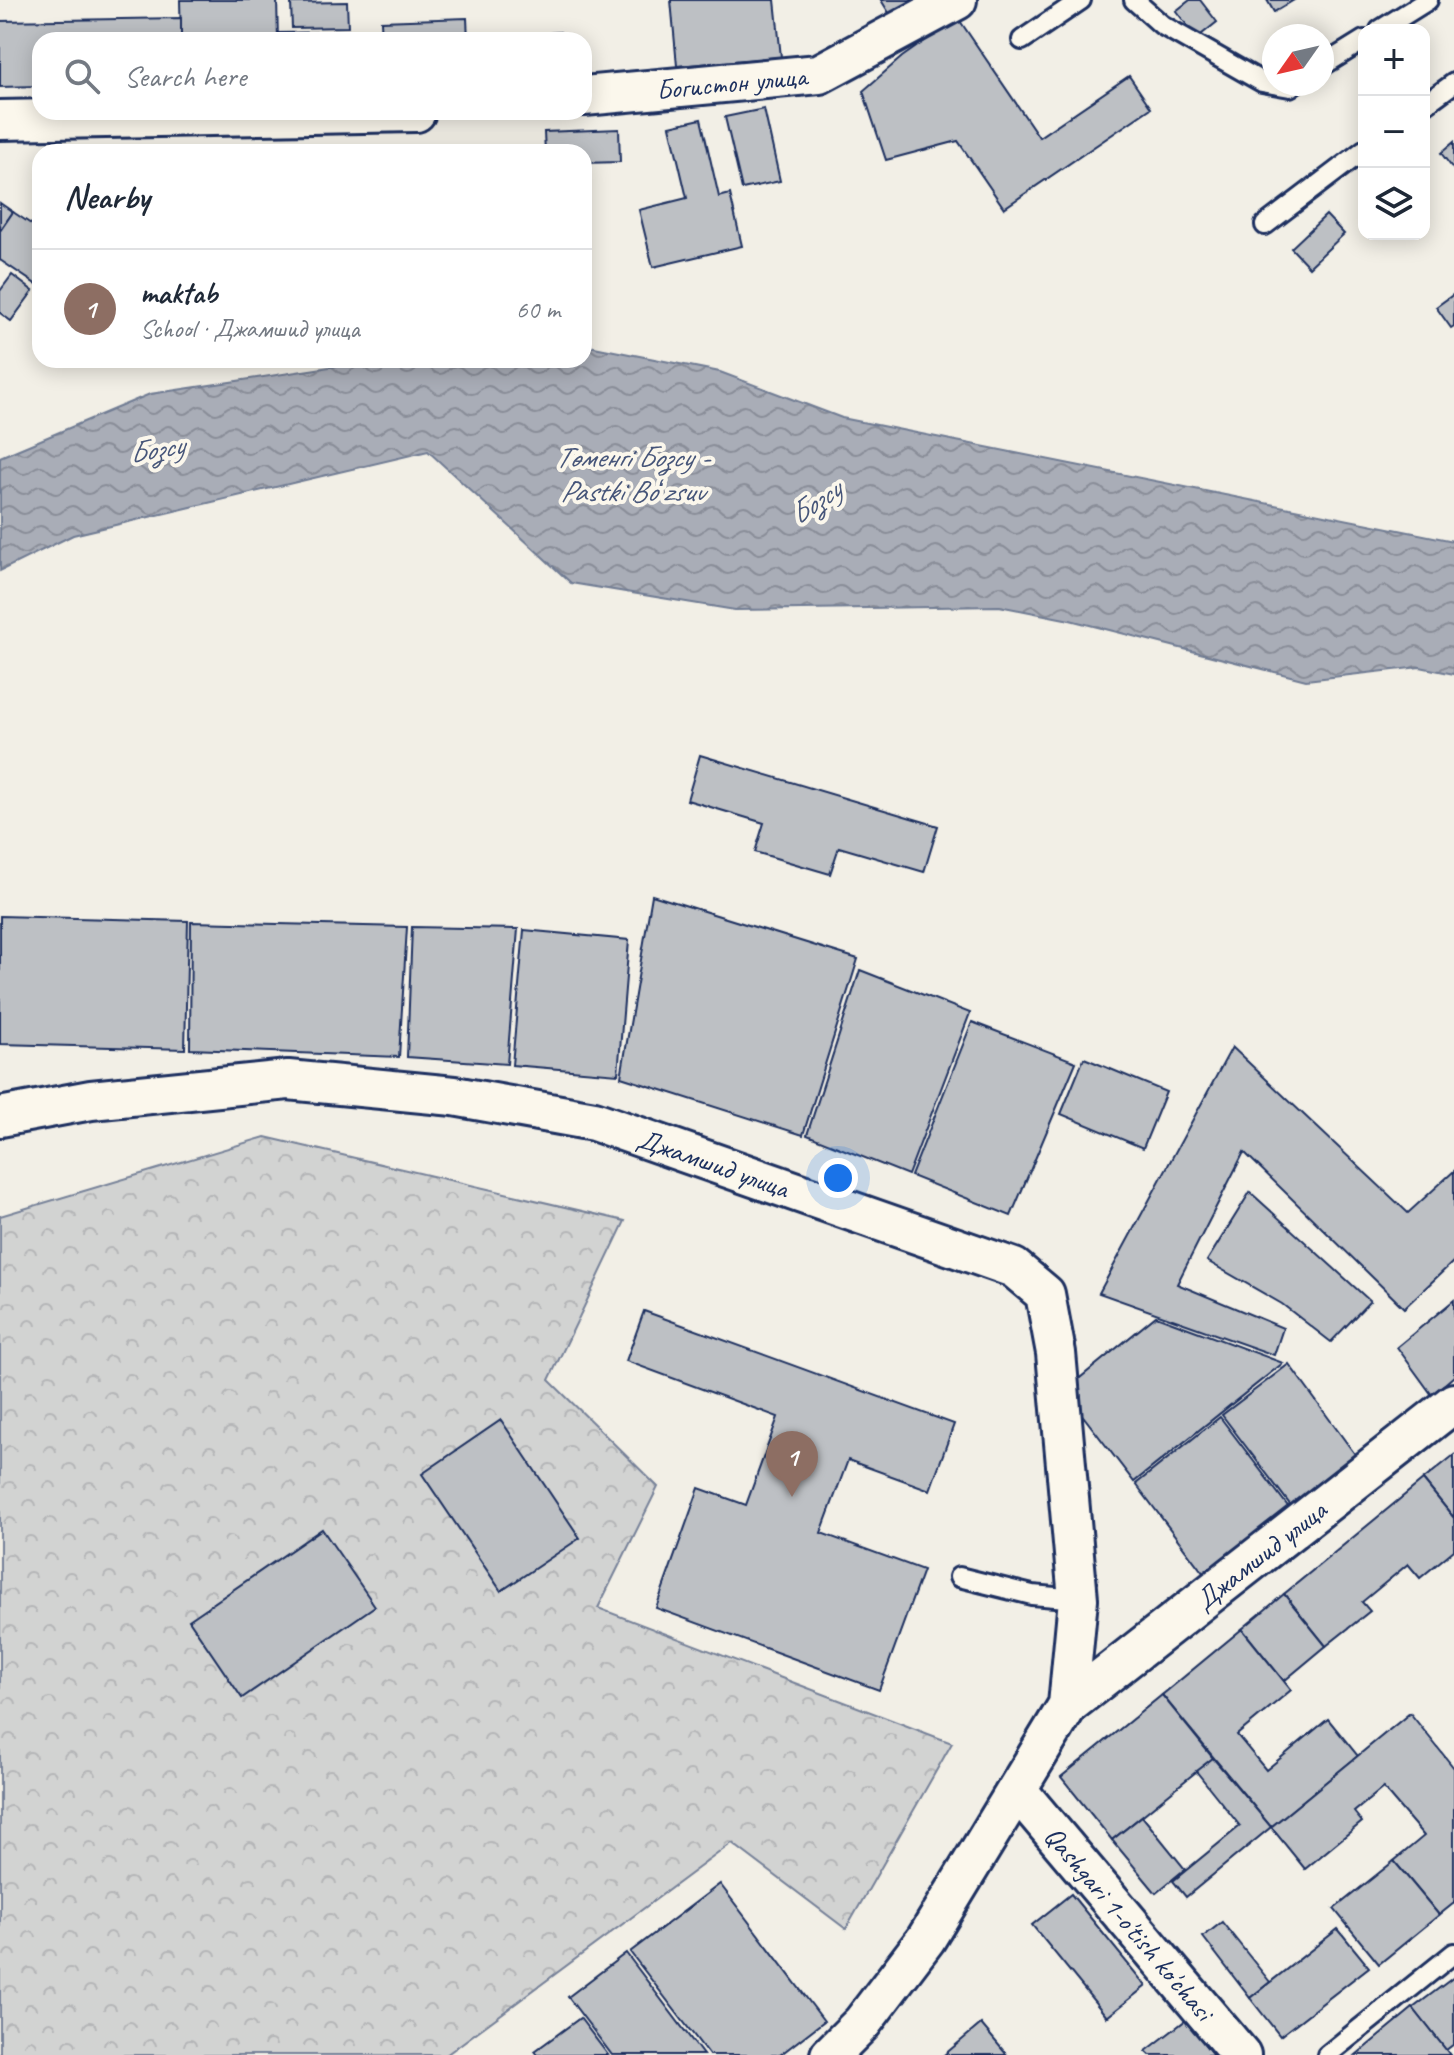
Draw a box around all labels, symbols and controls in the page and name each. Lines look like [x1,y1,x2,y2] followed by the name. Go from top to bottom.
[1262,24,1334,96] north arrow
[1358,24,1430,240] map controls
[1358,24,1430,96] button: +
[32,32,592,120] search box
[60,54,104,98] icon: search
[124,57,246,95] text: Search here
[655,58,811,107] street label: Богистон улица
[1358,96,1430,168] button: −
[1358,168,1430,240] button: layers
[64,175,150,218] text: Nearby
[140,274,217,312] text: maktab
[84,293,96,326] text: 1
[516,293,560,326] text: 60 m
[140,312,360,345] text: School · Джамшид улица
[126,425,191,472] water label: Бозсу
[555,438,712,510] water label: Төменгі Бозсу - Pastki Boʻzsuv
[782,468,852,533] water label: Бозсу
[633,1120,795,1206] street label: Джамшид улица
[818,1158,858,1198] your location
[766,1431,818,1497] pin: 1
[1187,1491,1334,1617] street label: Джамшид улица
[1037,1819,1224,2030] street label: Qashgari 1-o'tish ko'chasi

